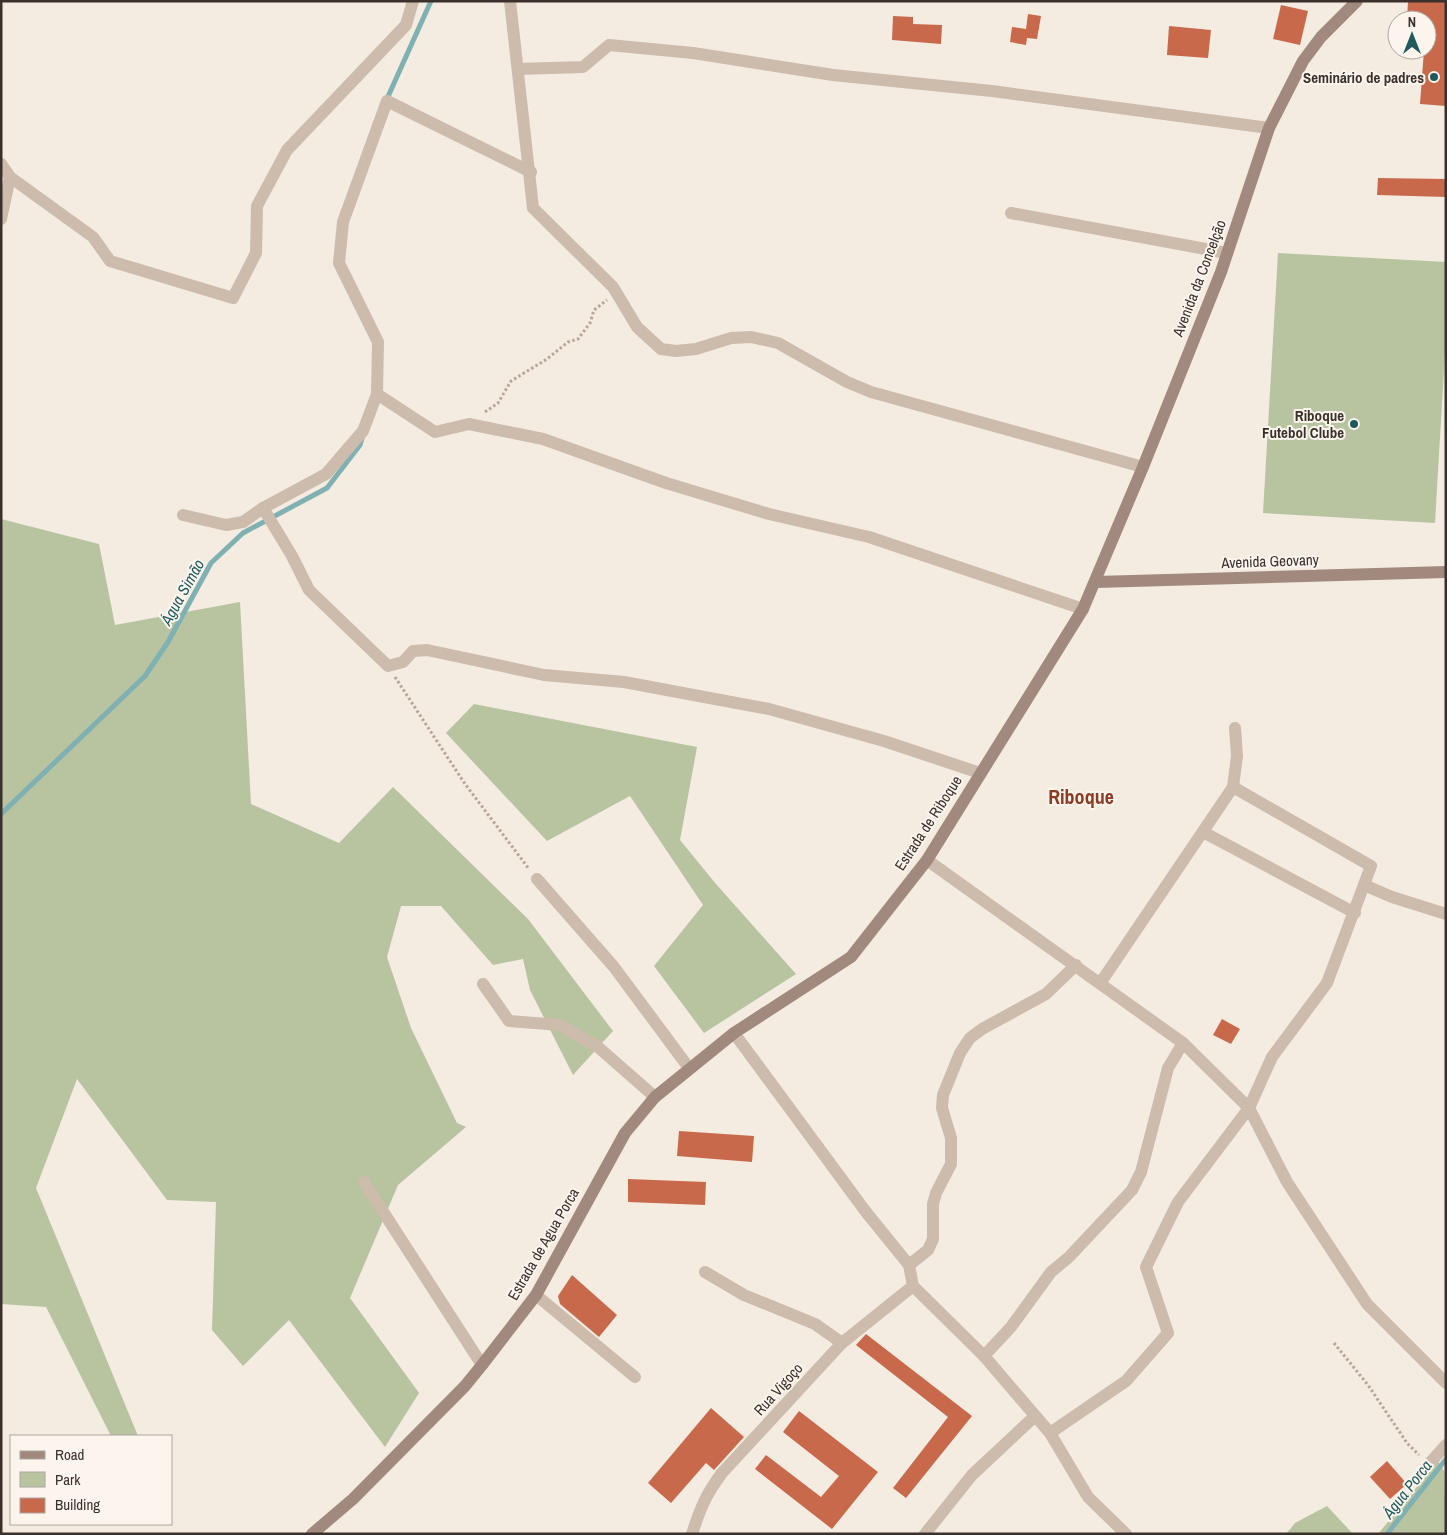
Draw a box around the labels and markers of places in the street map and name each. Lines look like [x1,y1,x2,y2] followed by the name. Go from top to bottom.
[1303,67,1424,88] place label: Seminário de padres
[1428,71,1440,83] marker: Seminário de padres
[1262,405,1344,443] place label: Riboque Futebol Clube
[1348,418,1360,430] marker: Riboque Futebol Clube

